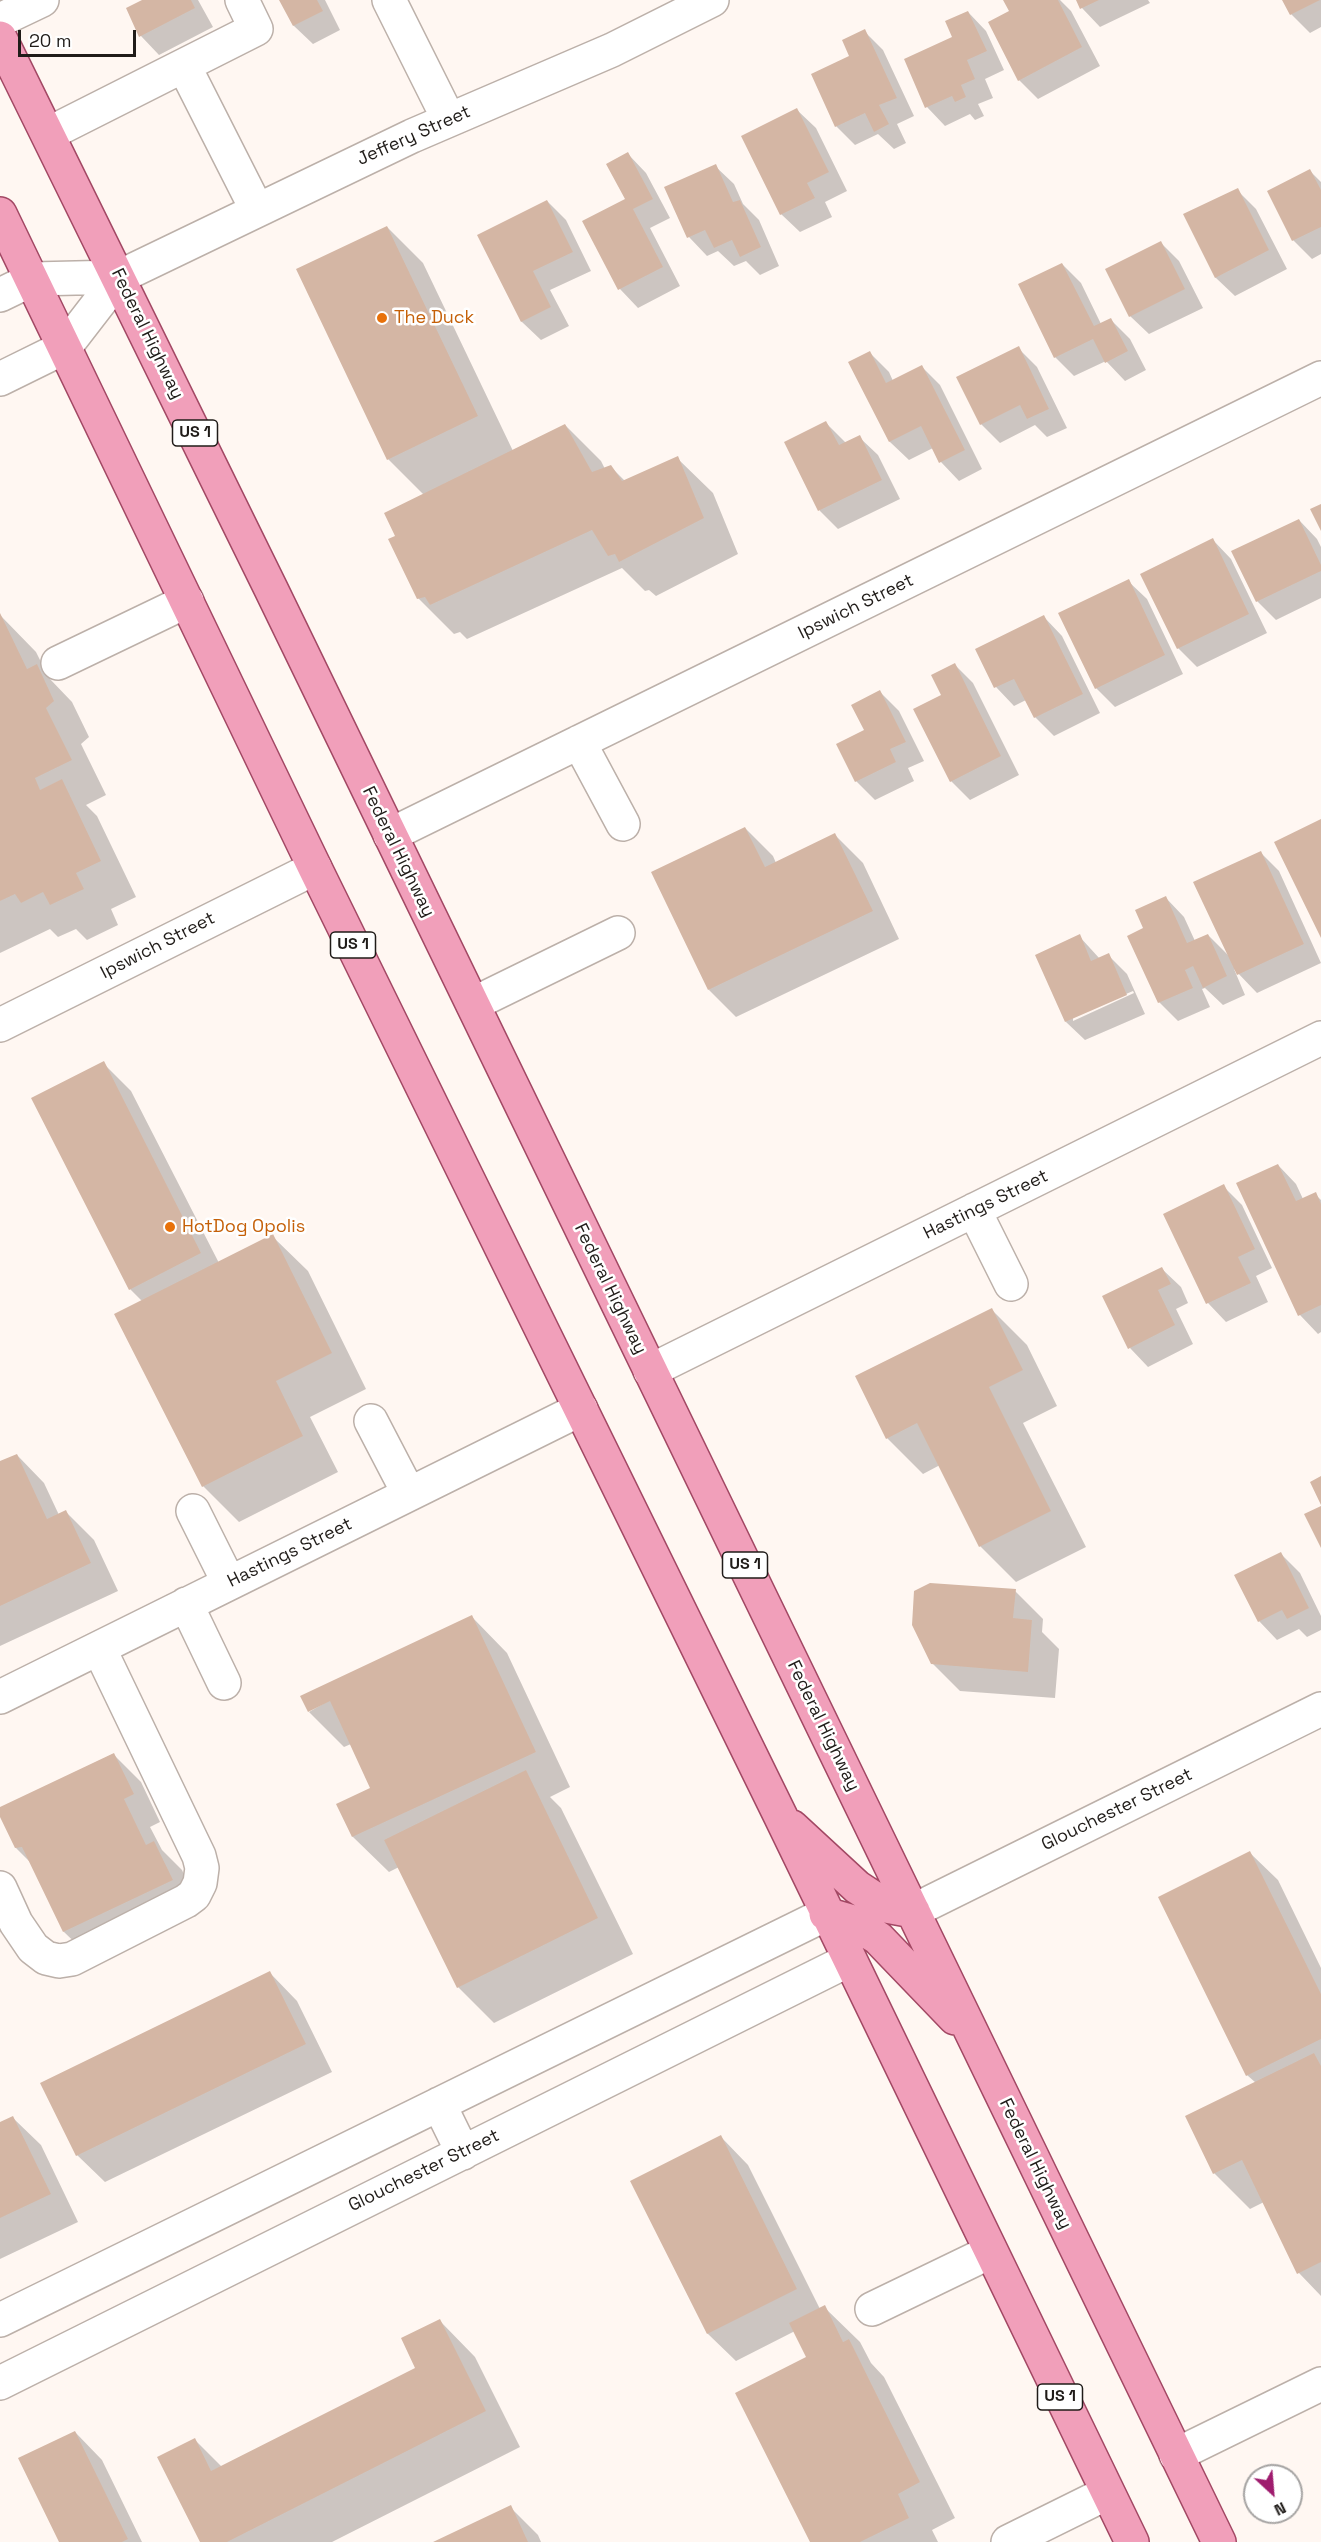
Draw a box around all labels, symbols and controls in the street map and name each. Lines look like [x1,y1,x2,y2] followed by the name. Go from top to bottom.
[21,18,140,56] scale bar
[29,29,72,52] text: 20 m
[354,101,474,171] street label: Jeffery Street
[106,265,188,403] street label: Federal Highway
[394,307,474,329] place label: The Duck
[375,311,389,325] marker: The Duck
[172,420,218,446] road number: US 1
[795,570,917,644] street label: Ipswich Street
[357,783,439,921] street label: Federal Highway
[97,908,219,984] street label: Ipswich Street
[330,932,376,958] road number: US 1
[920,1166,1052,1244] street label: Hastings Street
[182,1216,305,1238] place label: HotDog Opolis
[163,1220,177,1234] marker: HotDog Opolis
[569,1220,651,1358] street label: Federal Highway
[224,1514,356,1592] street label: Hastings Street
[722,1552,768,1578] road number: US 1
[782,1657,864,1795] street label: Federal Highway
[1038,1764,1196,1856] street label: Glouchester Street
[994,2095,1076,2233] street label: Federal Highway
[345,2125,503,2217] street label: Glouchester Street
[1038,2384,1082,2410] road number: US 1
[1243,2464,1303,2524] north arrow
[1271,2497,1290,2521] text: N

